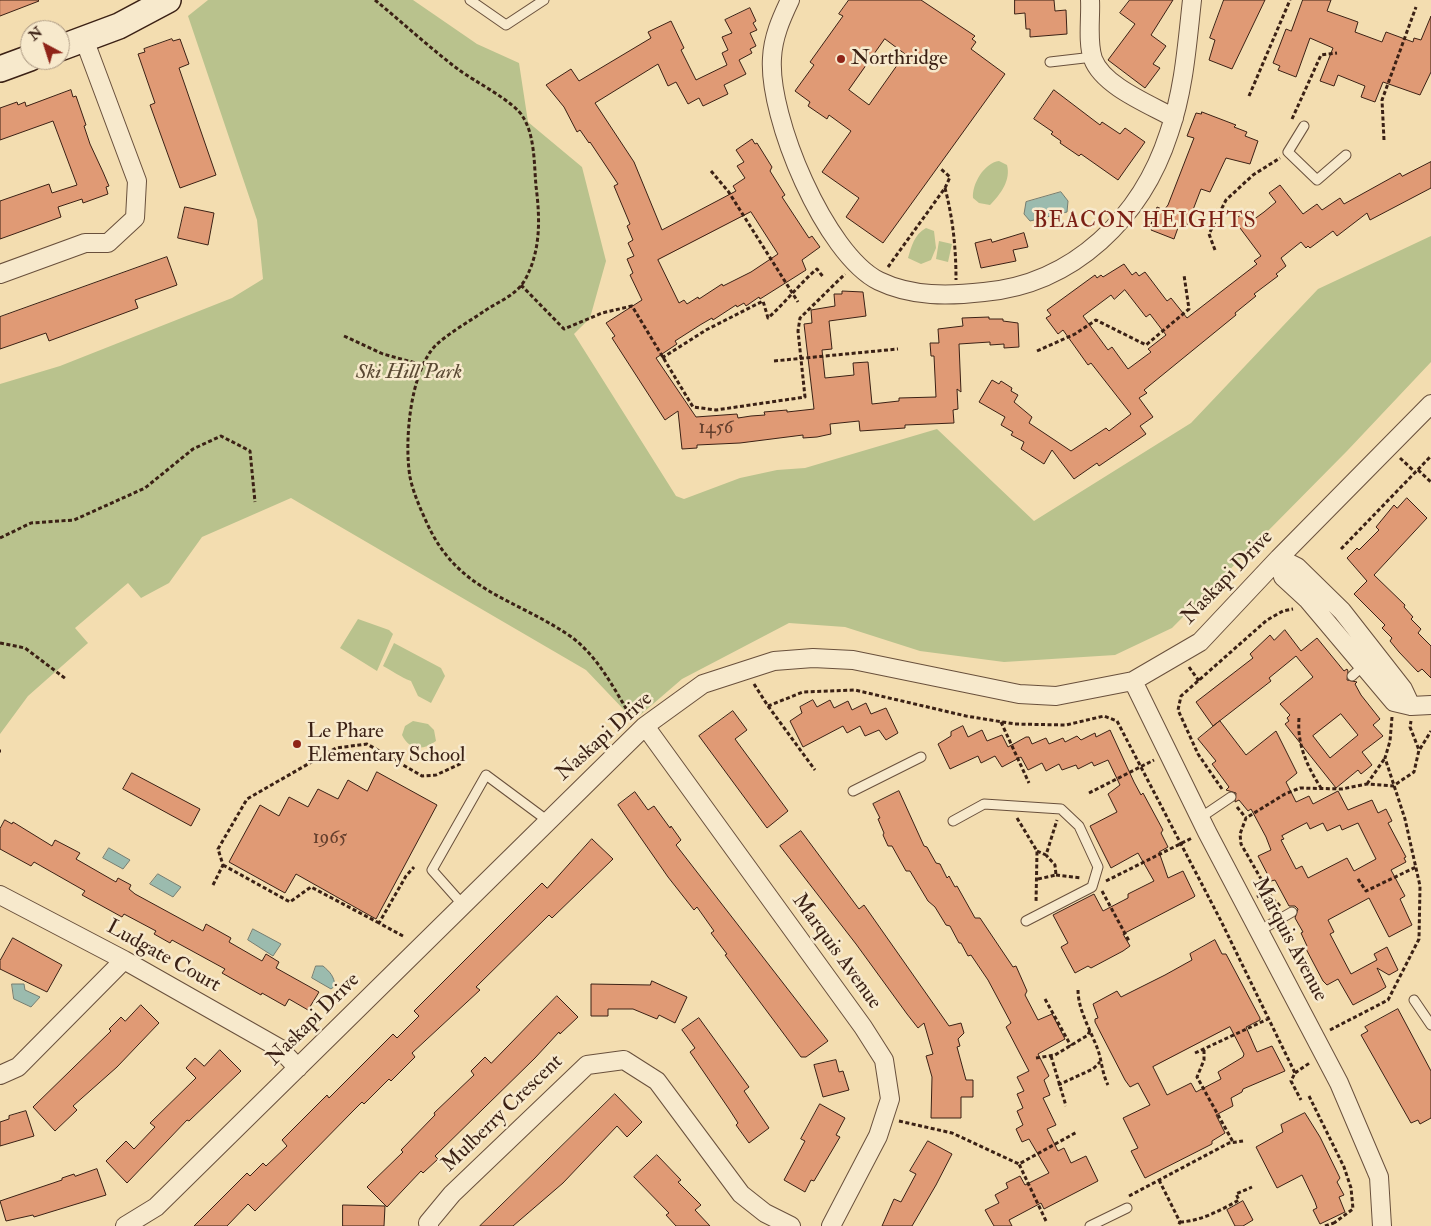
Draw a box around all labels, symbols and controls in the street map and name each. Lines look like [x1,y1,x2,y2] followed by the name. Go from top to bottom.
[20,20,70,70] north arrow
[25,23,46,44] text: N
[851,46,948,72] place label: Northridge
[835,53,847,65] marker: Northridge
[1032,209,1258,235] district label: BEACON HEIGHTS
[356,360,462,386] park label: Ski Hill Park
[699,418,733,440] house number: 1456
[1177,526,1279,630] street label: Naskapi Drive
[552,687,658,787] street label: Naskapi Drive
[307,719,465,769] place label: Le Phare Elementary School
[291,738,303,750] marker: Le Phare Elementary School
[313,828,347,850] house number: 1965
[1246,874,1332,1006] street label: Marquis Avenue
[786,889,886,1015] street label: Marquis Avenue
[102,915,224,999] street label: Ludgate Court
[262,968,366,1072] street label: Naskapi Drive
[437,1050,569,1178] street label: Mulberry Crescent

